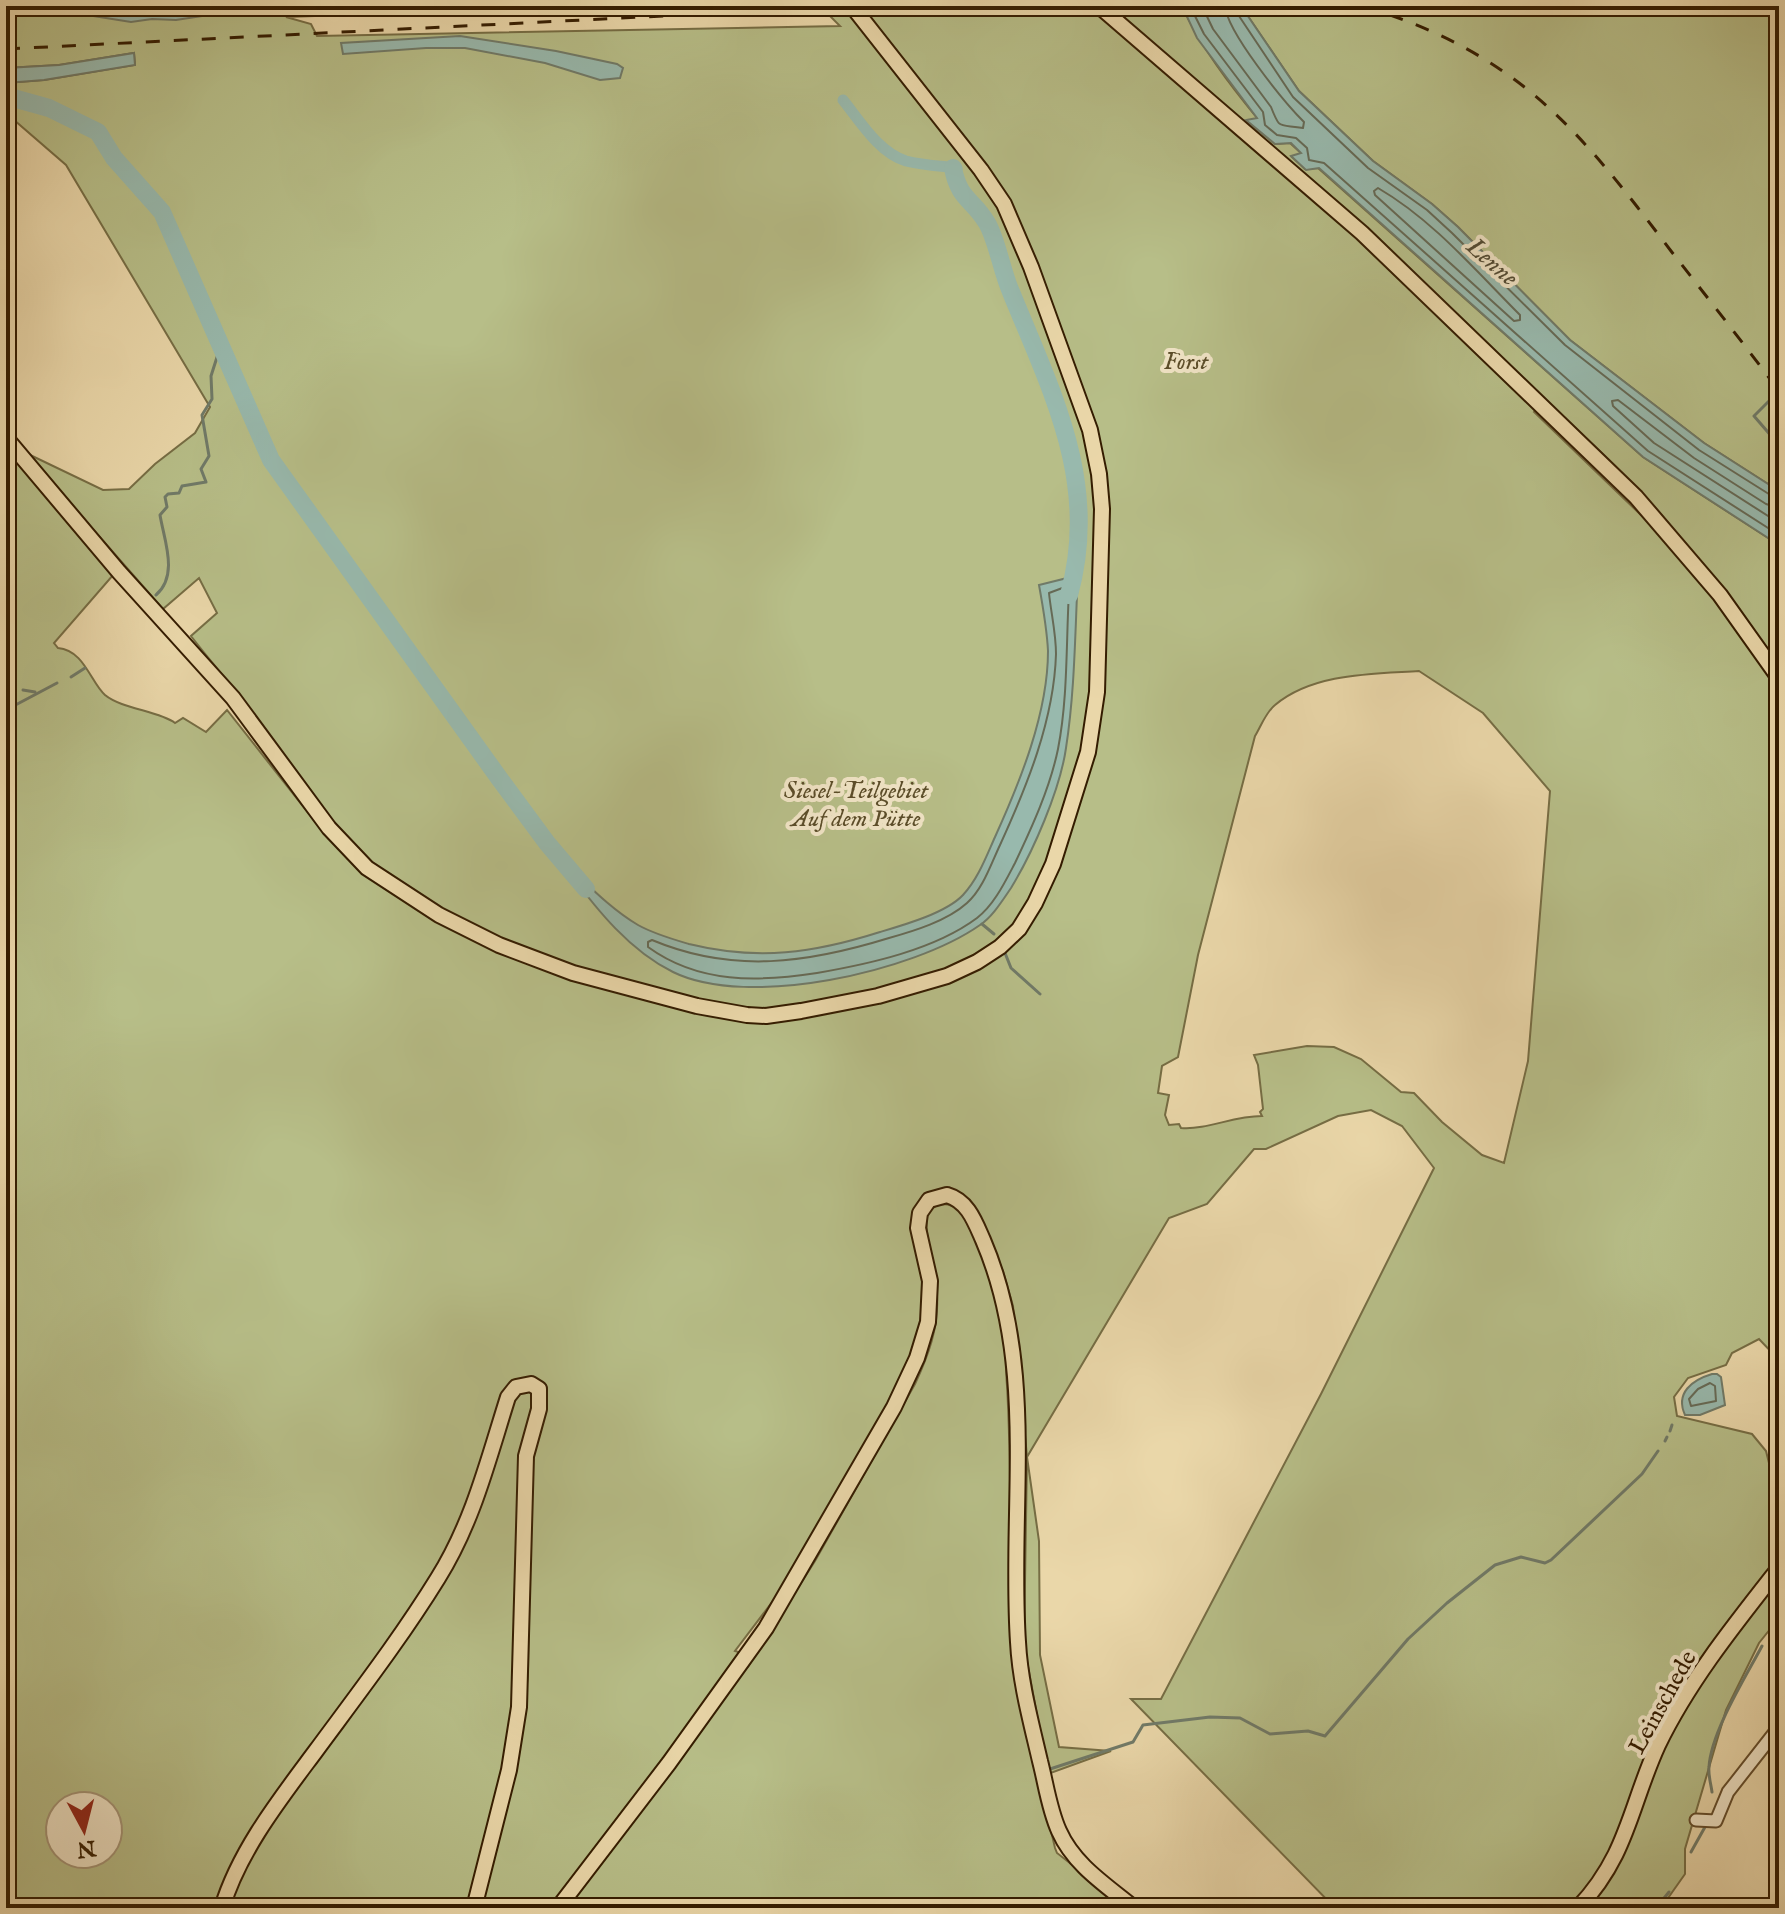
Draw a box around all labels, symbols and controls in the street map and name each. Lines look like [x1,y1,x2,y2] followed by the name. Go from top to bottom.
[1458,230,1525,294] water label: Lenne
[1164,347,1209,378] park label: Forst
[784,776,929,835] park label: Siesel-Teilgebiet Auf dem Pütte
[1622,1645,1704,1760] street label: Leinschede
[44,1790,124,1870] north arrow
[75,1833,98,1863] text: N

